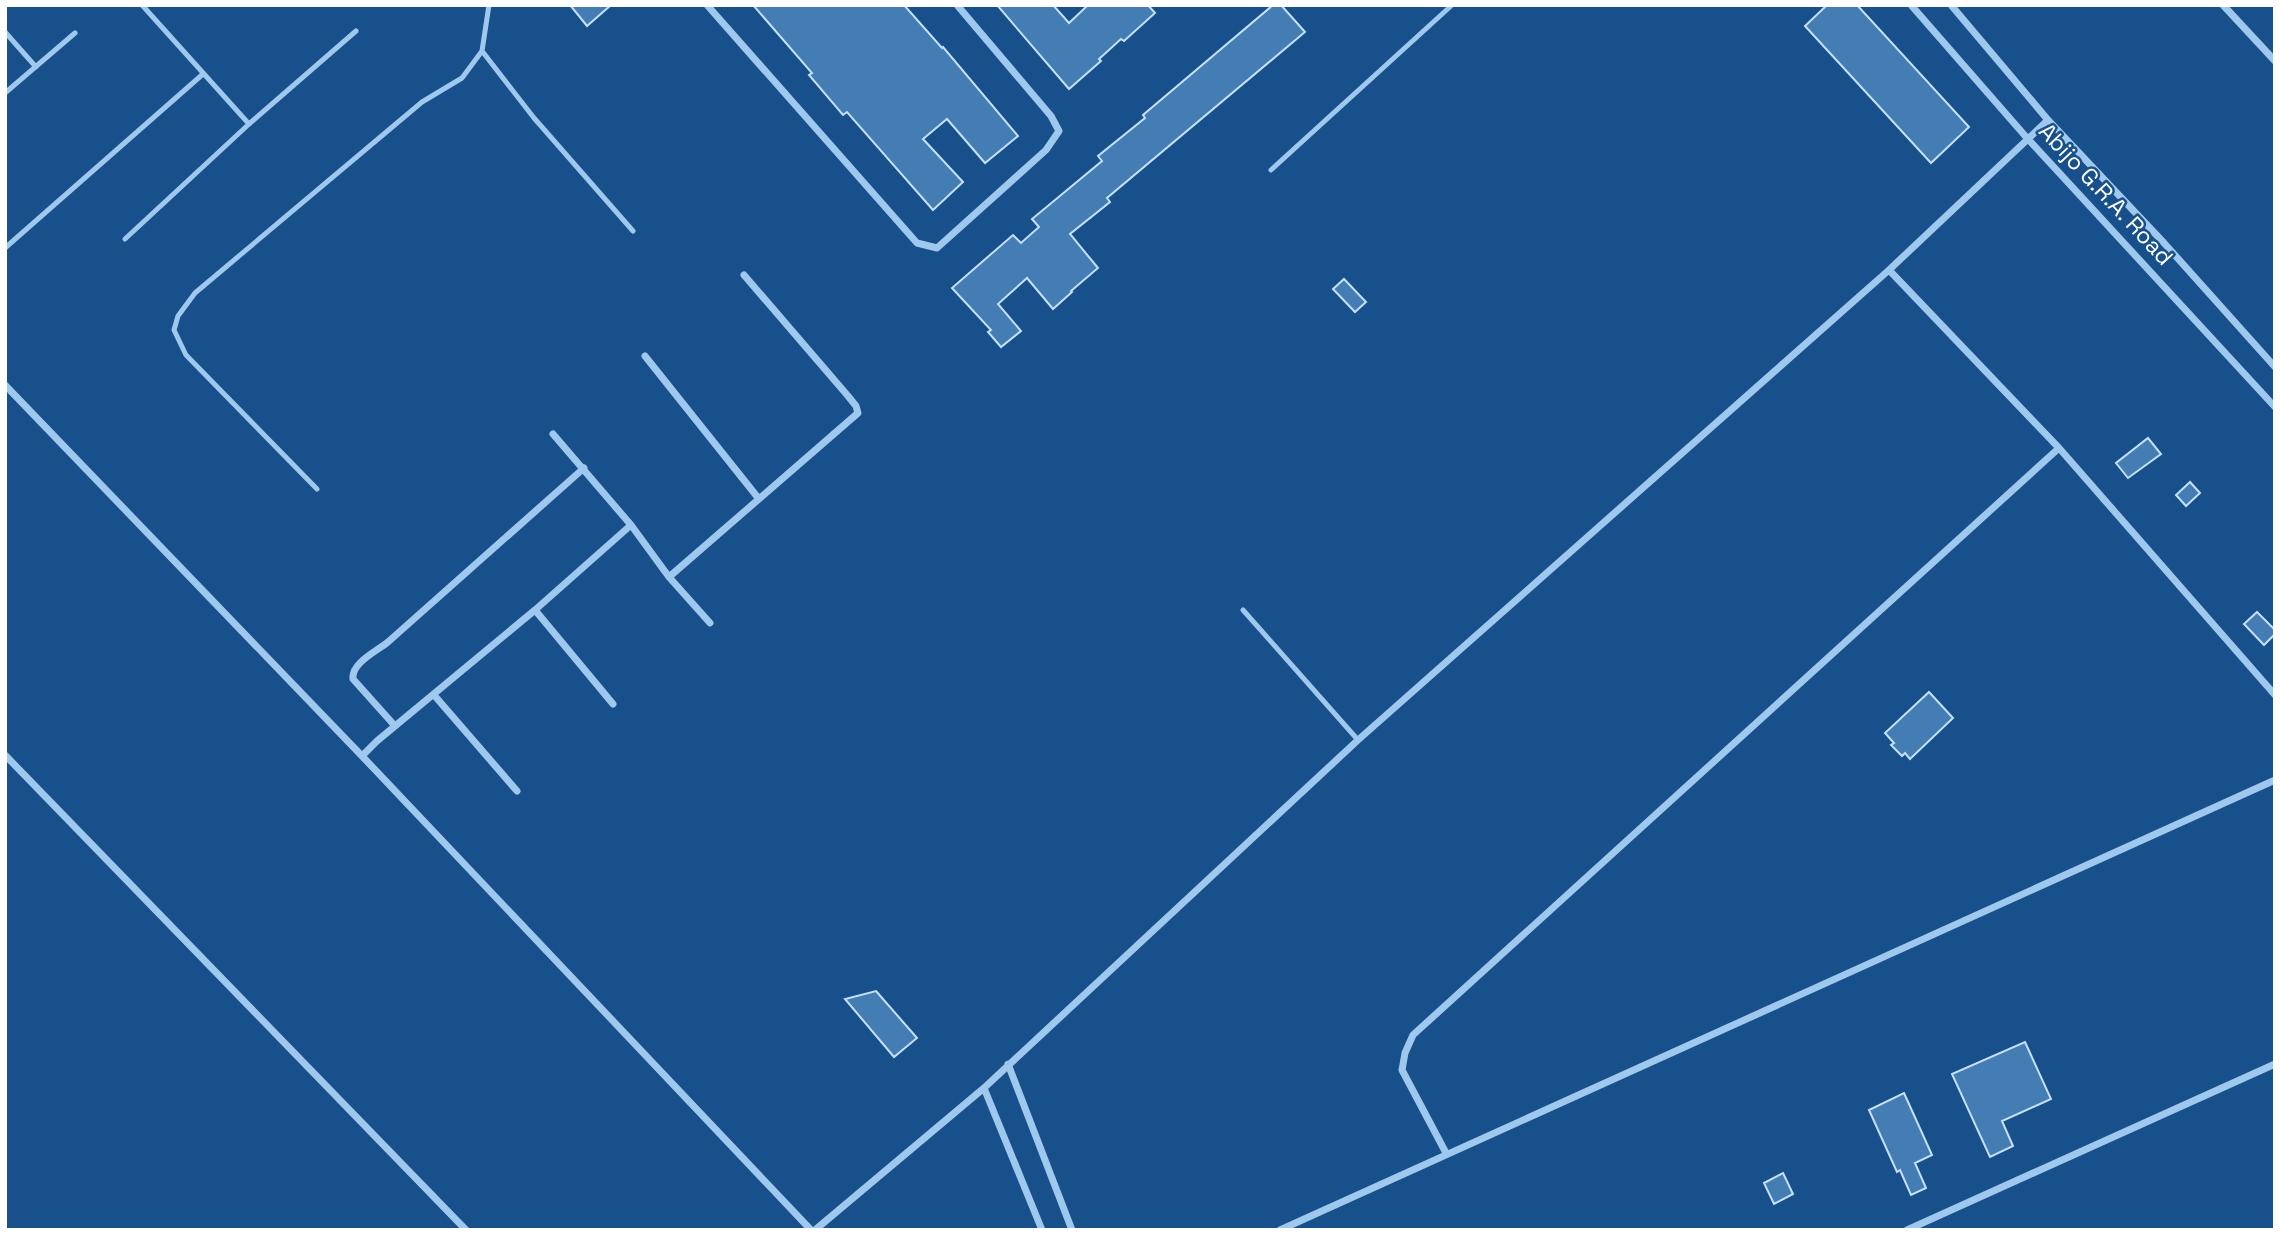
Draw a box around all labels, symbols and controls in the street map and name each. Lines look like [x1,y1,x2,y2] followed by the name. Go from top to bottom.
[2032,116,2180,272] street label: Abijo G.R.A. Road

